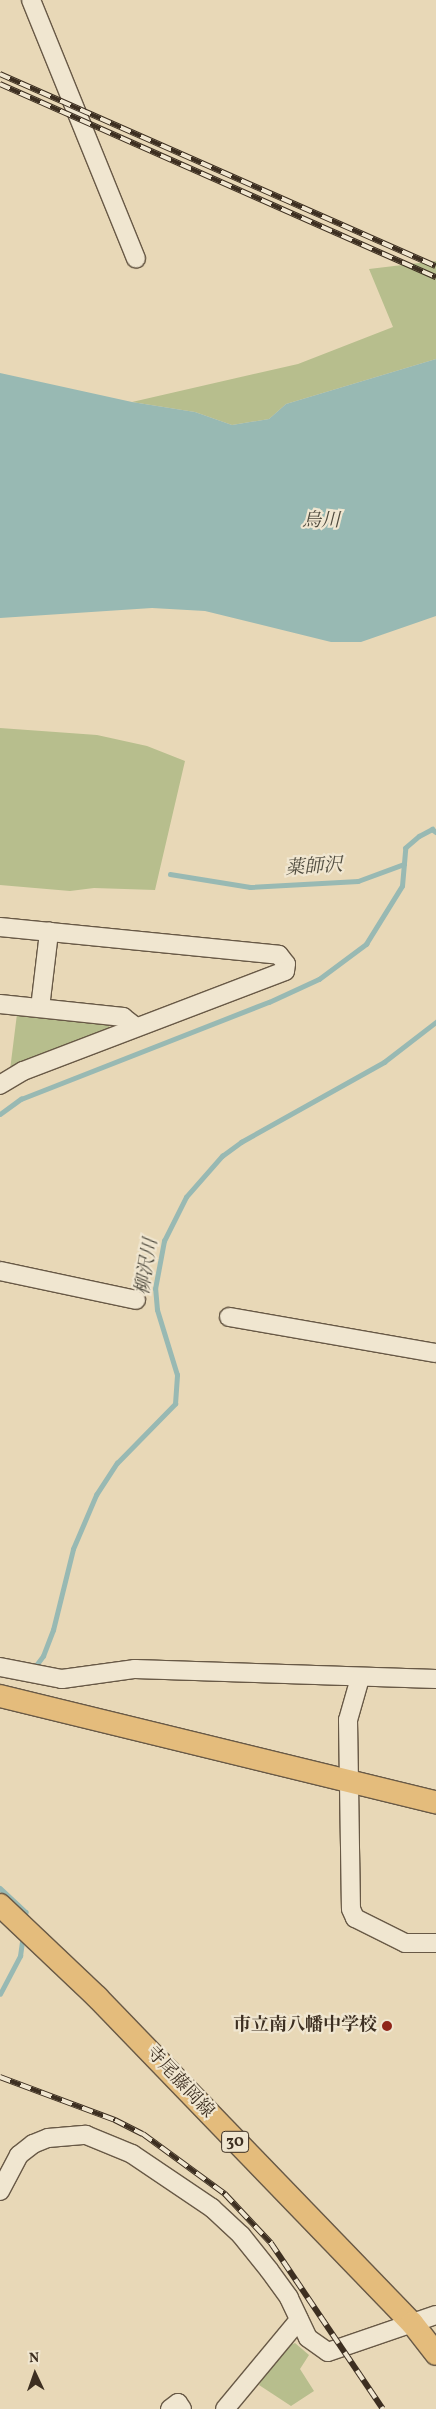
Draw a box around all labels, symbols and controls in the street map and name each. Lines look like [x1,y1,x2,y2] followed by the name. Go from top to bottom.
[302,511,340,533] water label: 烏川
[285,855,343,881] water label: 薬師沢
[132,1237,164,1297] water label: 柳沢川
[233,2015,377,2037] place label: 市立南八幡中学校
[381,2020,393,2032] marker: 市立南八幡中学校
[140,2043,218,2123] street label: 寺尾藤岡線
[220,2128,250,2156] road number: 30
[10,2349,60,2399] north arrow
[29,2349,40,2368] text: N

